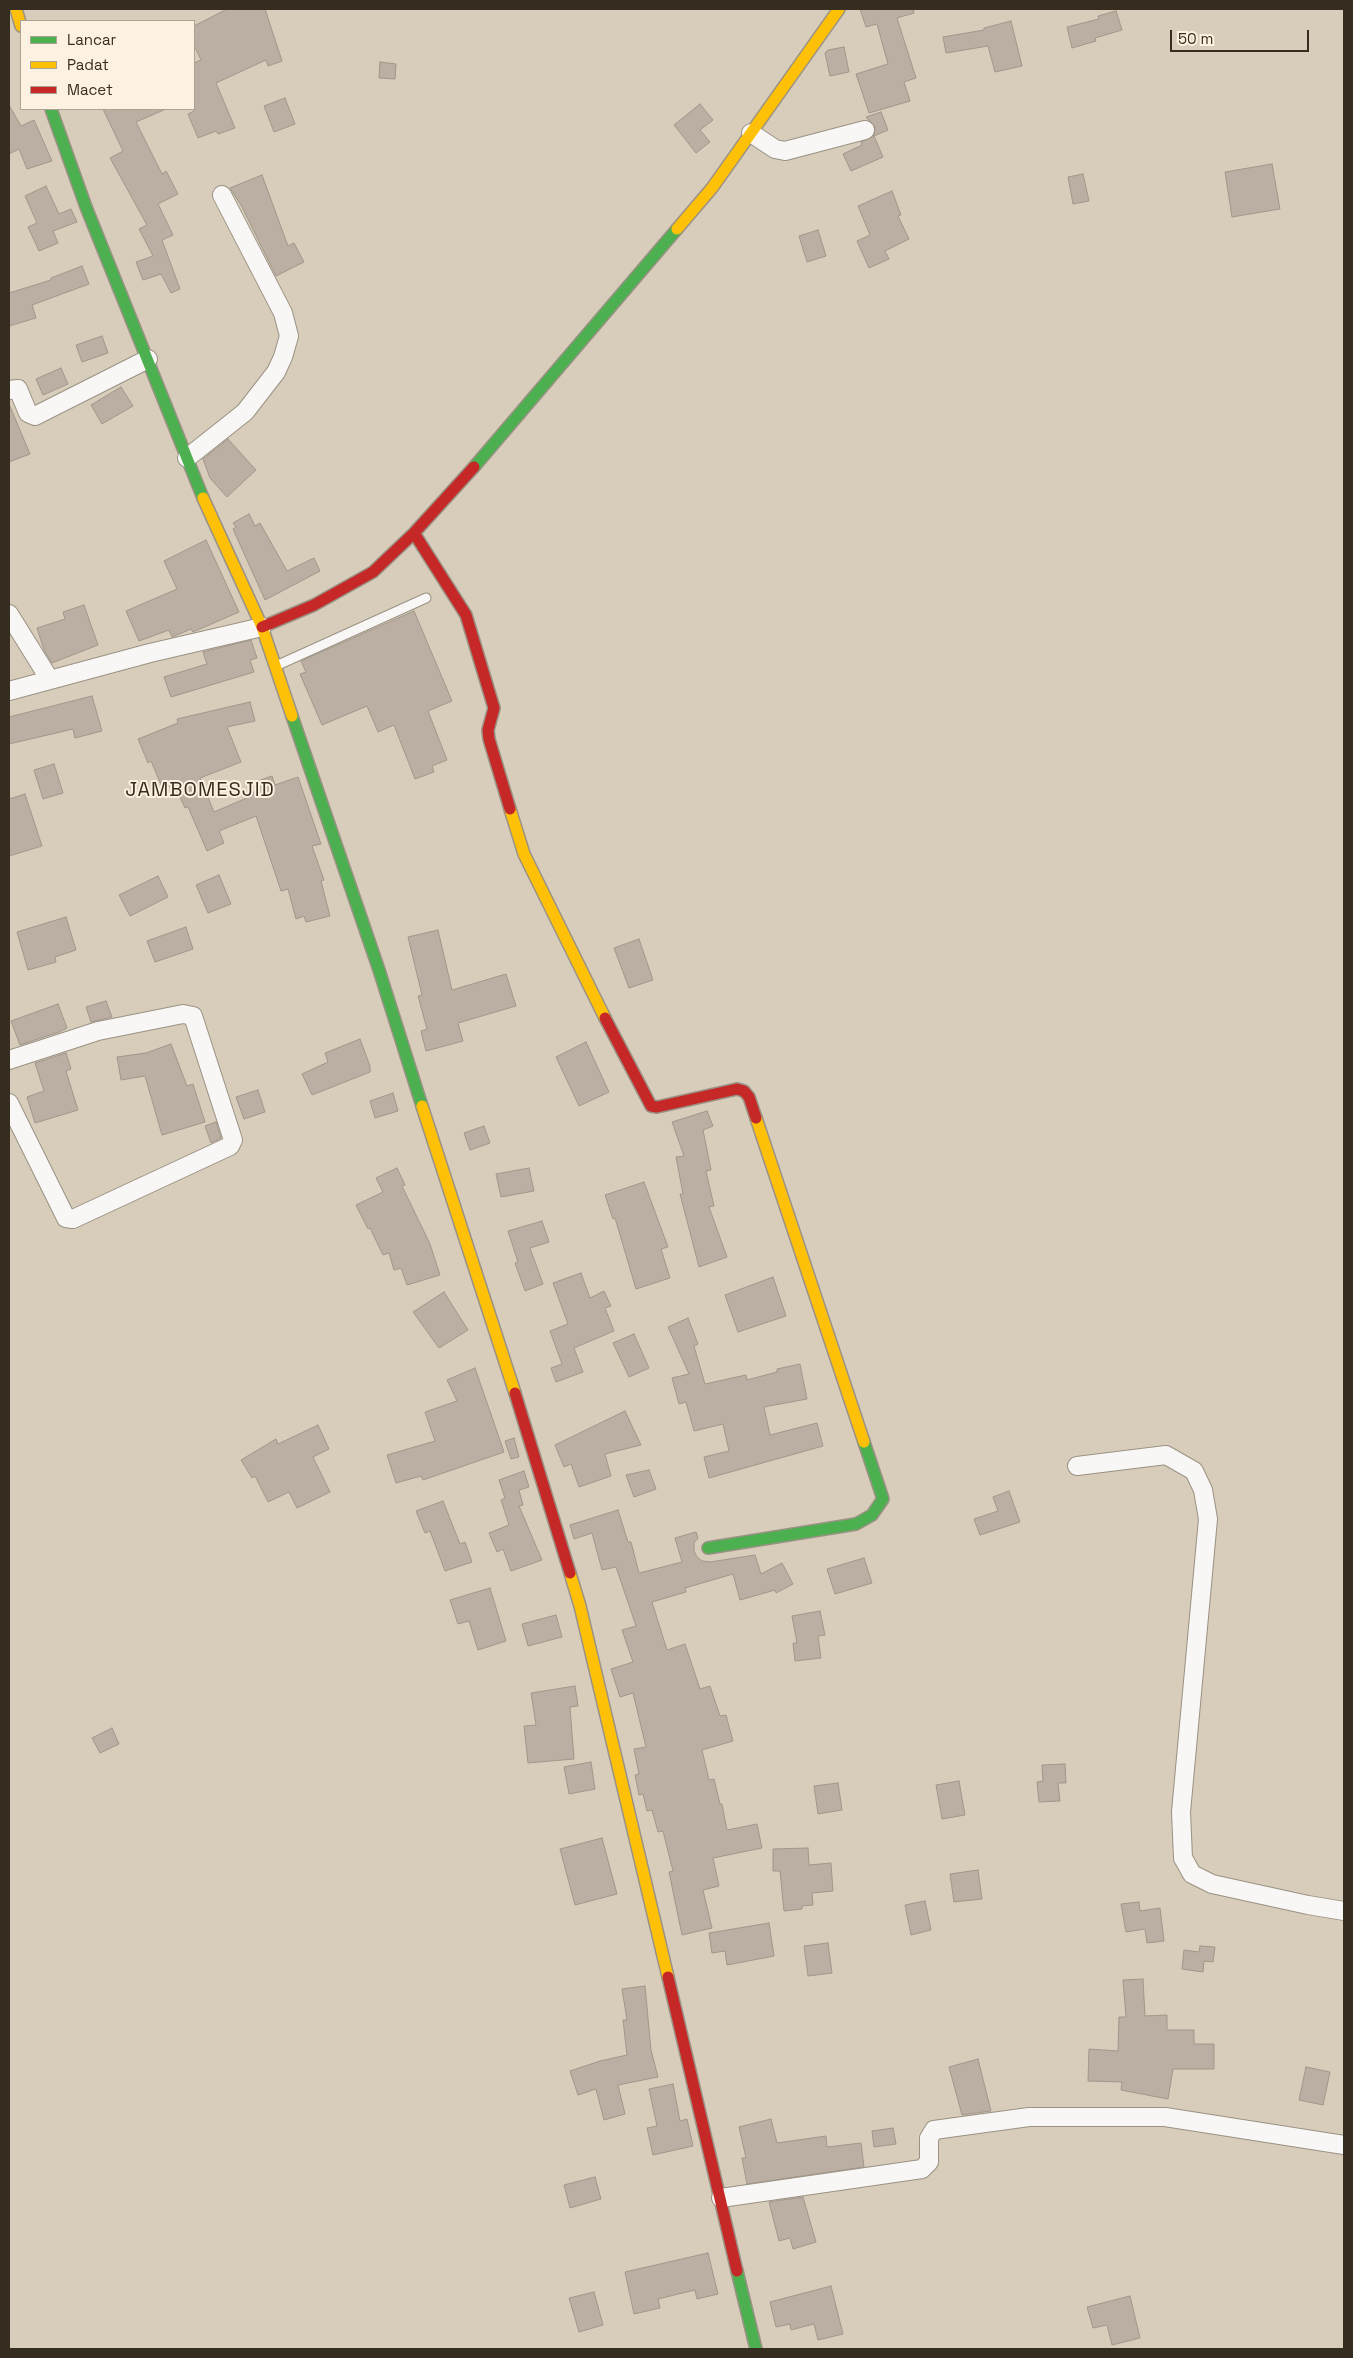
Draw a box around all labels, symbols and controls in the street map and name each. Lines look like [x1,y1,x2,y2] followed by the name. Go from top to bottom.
[20,20,195,110] legend
[1173,20,1312,52] scale bar
[1178,29,1213,48] text: 50 m
[67,30,116,49] text: Lancar
[67,55,109,74] text: Padat
[67,80,113,99] text: Macet
[124,779,276,803] district label: JAMBOMESJID

